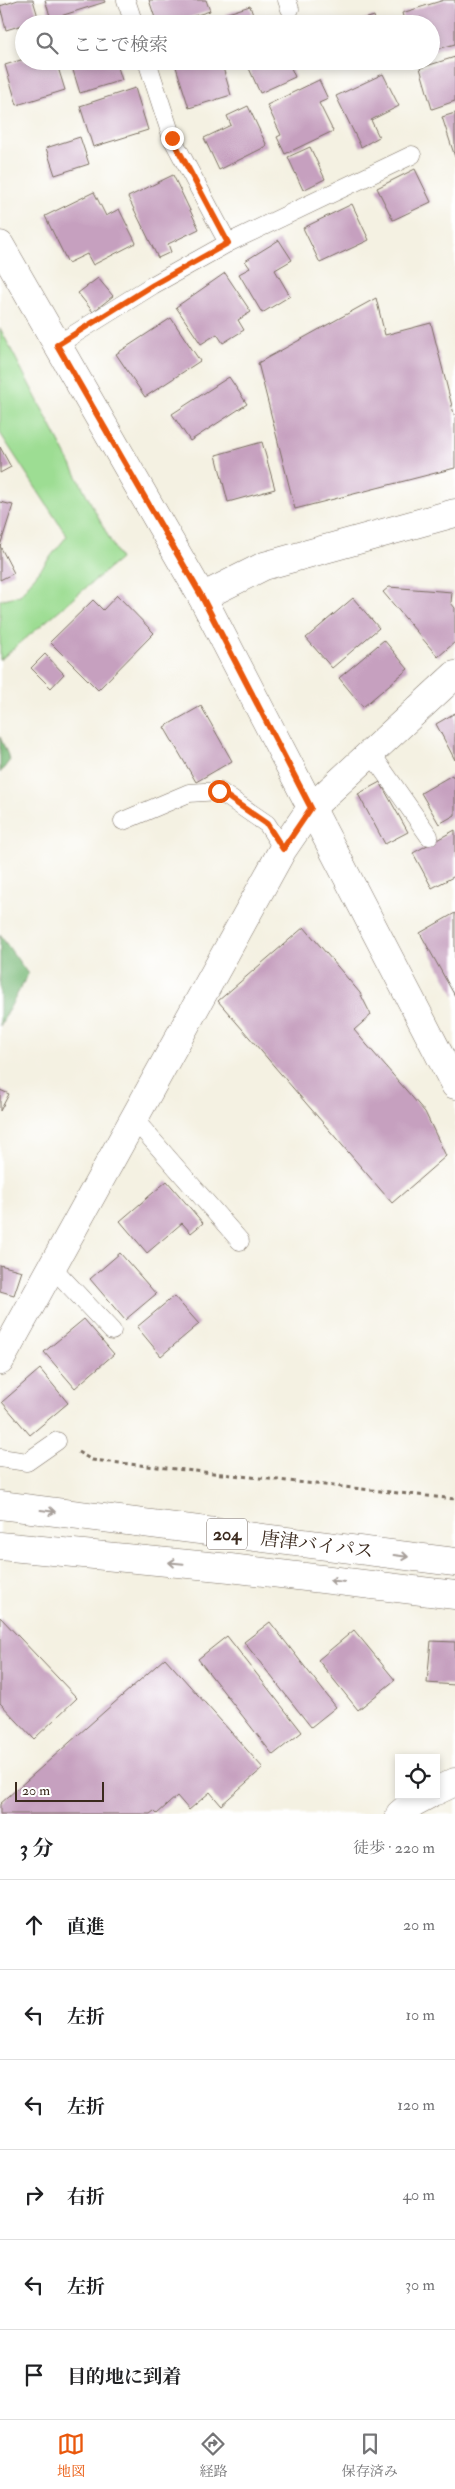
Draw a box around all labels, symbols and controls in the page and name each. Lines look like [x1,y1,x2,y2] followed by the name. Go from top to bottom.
[15,15,440,70] search box
[33,29,61,57] icon: search
[73,33,168,57] text: ここで検索
[161,127,184,150] route end
[208,780,231,803] route start
[40,1506,56,1516] one-way arrow
[207,1518,247,1550] road number: 204
[259,1526,375,1564] street label: 唐津バイパス
[392,1551,408,1561] one-way arrow
[168,1558,184,1568] one-way arrow
[329,1576,345,1586] one-way arrow
[395,1754,440,1799] map controls
[395,1754,440,1799] button: locate
[15,1779,104,1802] scale bar
[22,1782,50,1799] text: 20 m
[20,1835,53,1862] text: 3 分
[353,1838,435,1858] text: 徒歩 · 220 m
[20,1911,48,1939] icon: ahead
[67,1915,105,1939] text: 直進
[403,1915,435,1935] text: 20 m
[20,2001,48,2029] icon: left
[67,2005,105,2029] text: 左折
[405,2005,435,2025] text: 10 m
[20,2091,48,2119] icon: left
[67,2095,105,2119] text: 左折
[397,2095,435,2115] text: 120 m
[20,2181,48,2209] icon: right
[67,2185,105,2209] text: 右折
[402,2185,435,2205] text: 40 m
[20,2271,48,2299] icon: left
[67,2275,105,2299] text: 左折
[405,2275,435,2295] text: 30 m
[20,2361,48,2389] icon: arrive
[67,2365,181,2389] text: 目的地に到着
[57,2430,85,2480] tab: 地図
[199,2430,227,2480] tab: 経路
[342,2430,398,2480] tab: 保存済み

